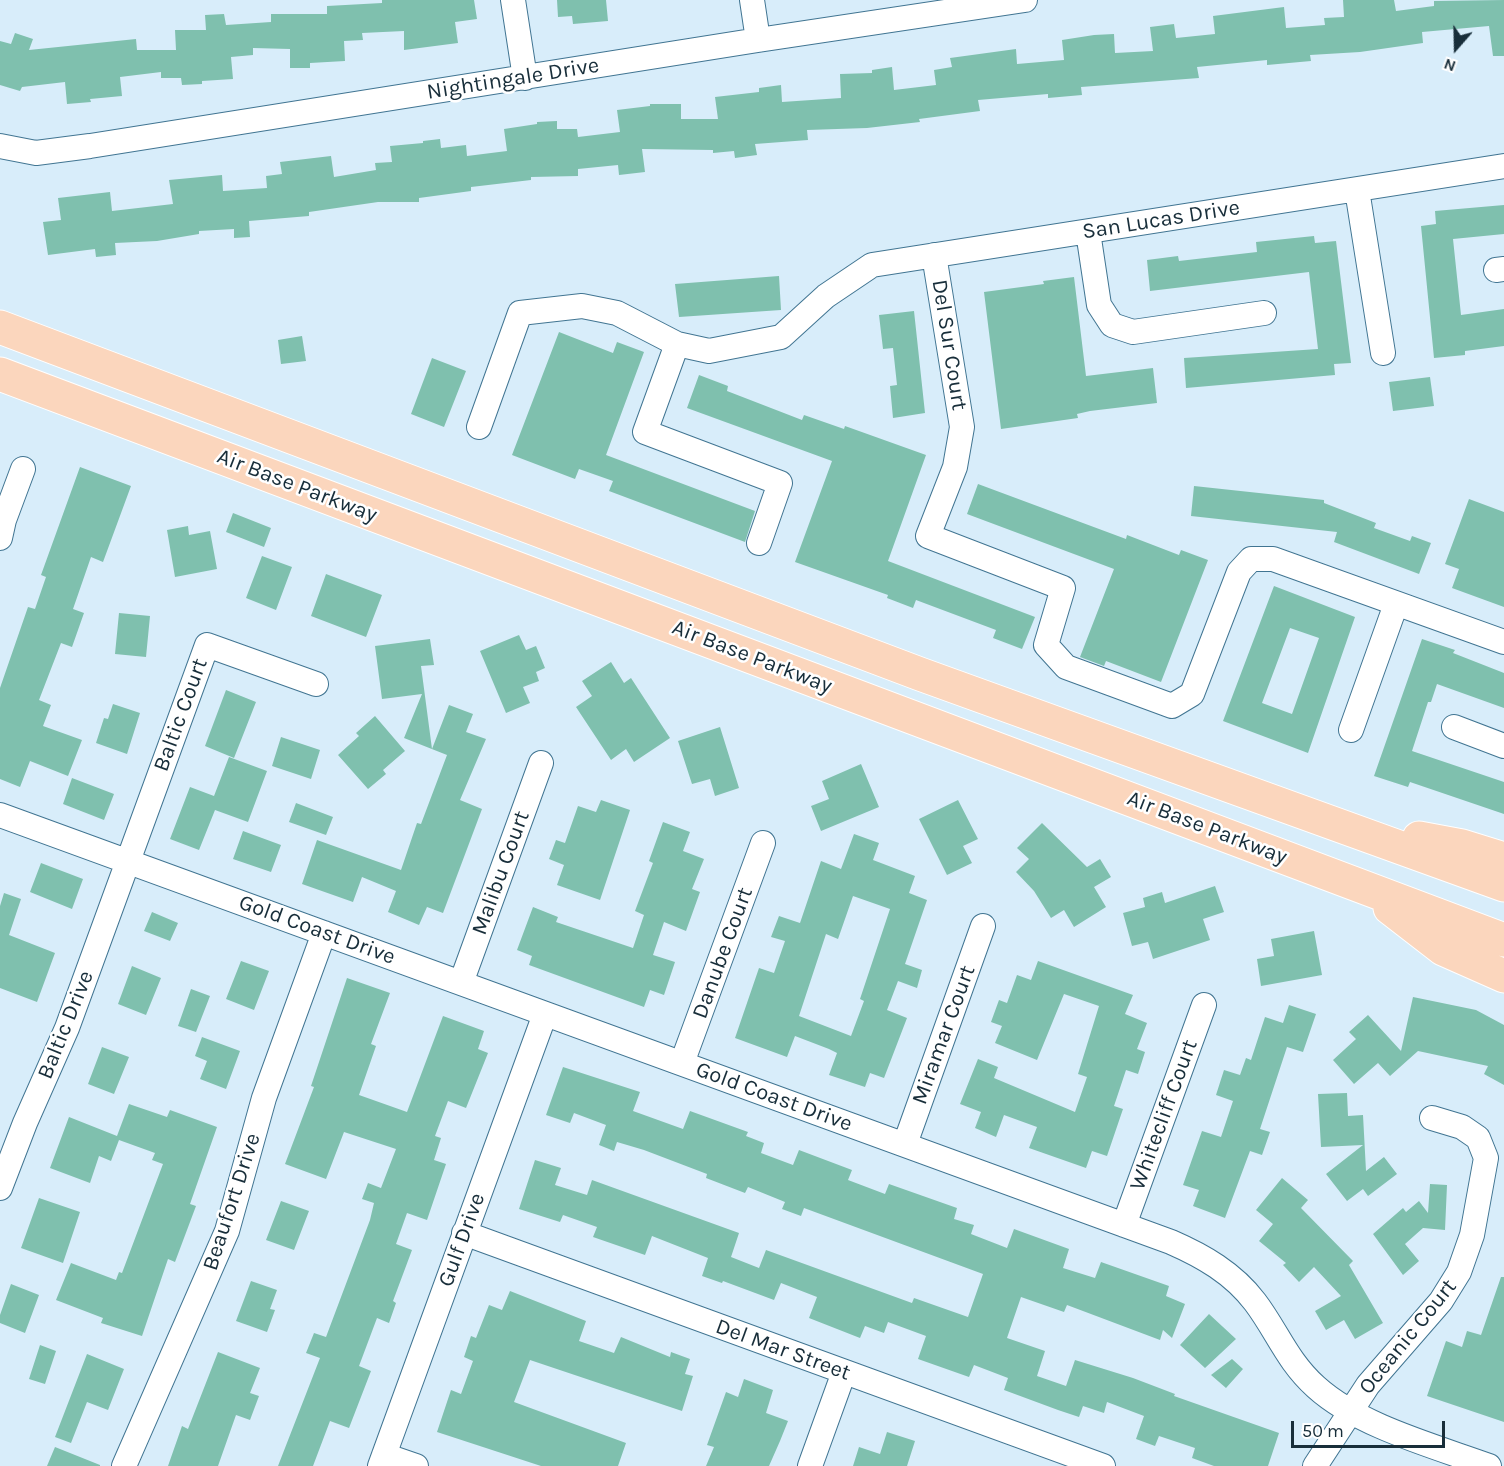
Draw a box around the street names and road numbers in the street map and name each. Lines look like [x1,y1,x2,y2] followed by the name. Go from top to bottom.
[425,52,601,106] street label: Nightingale Drive
[1080,195,1242,245] street label: San Lucas Drive
[926,278,972,412] street label: Del Sur Court
[213,443,381,529] street label: Air Base Parkway
[668,614,836,700] street label: Air Base Parkway
[148,655,214,775] street label: Baltic Court
[1123,785,1291,871] street label: Air Base Parkway
[466,807,536,939] street label: Malibu Court
[687,884,759,1022] street label: Danube Court
[235,889,399,971] street label: Gold Coast Drive
[907,962,981,1108] street label: Miramar Court
[32,967,100,1083] street label: Baltic Drive
[1124,1036,1204,1194] street label: Whitecliff Court
[692,1056,856,1138] street label: Gold Coast Drive
[197,1130,267,1274] street label: Beaufort Drive
[433,1190,491,1290] street label: Gulf Drive
[1354,1274,1462,1400] street label: Oceanic Court
[712,1313,854,1387] street label: Del Mar Street

